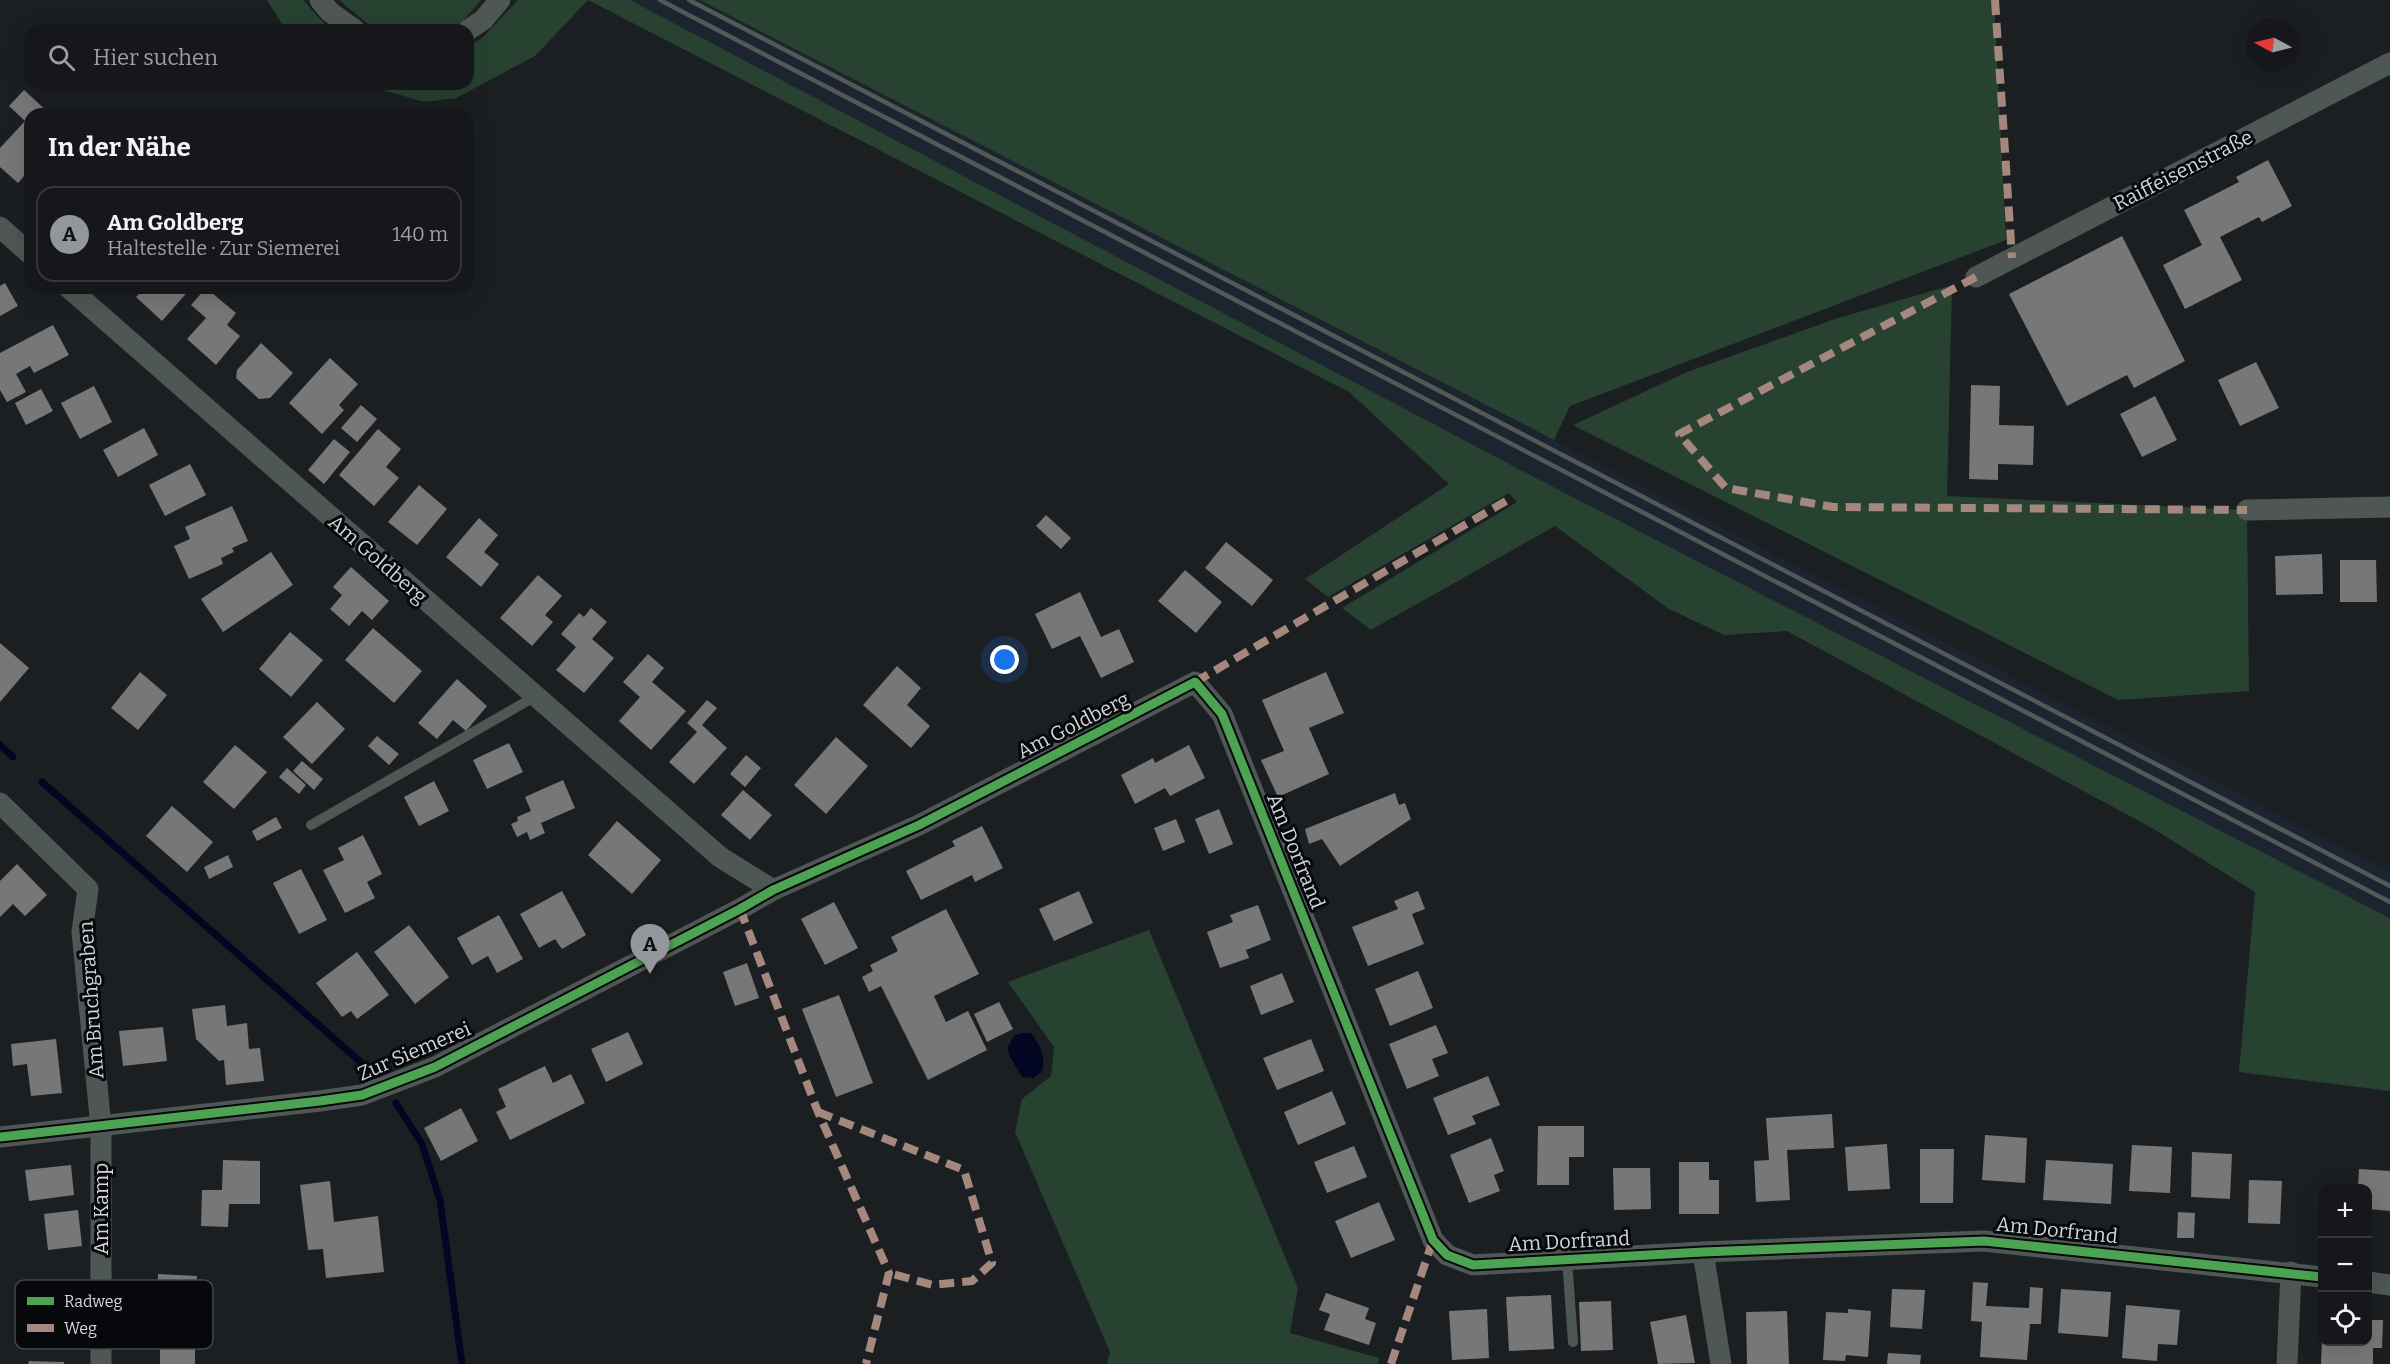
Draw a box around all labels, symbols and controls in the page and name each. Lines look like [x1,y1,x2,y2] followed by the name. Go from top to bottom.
[2246,18,2300,72] north arrow
[24,24,474,90] search box
[45,41,78,74] icon: search
[93,44,218,71] text: Hier suchen
[2109,125,2257,215] street label: Raiffeisenstraße
[48,132,191,163] text: In der Nähe
[107,209,244,236] text: Am Goldberg
[62,222,77,246] text: A
[392,222,448,246] text: 140 m
[107,236,340,260] text: Haltestelle · Zur Siemerei
[324,510,432,608] street label: Am Goldberg
[990,645,1019,674] your location
[1013,686,1133,764] street label: Am Goldberg
[1262,790,1330,912] street label: Am Dorfrand
[73,920,108,1080] street label: Am Bruchgraben
[630,924,670,974] pin: A
[354,1016,474,1086] street label: Zur Siemerei
[89,1163,113,1255] street label: Am Kamp
[2318,1184,2372,1346] map controls
[2318,1184,2372,1238] button: +
[1995,1212,2119,1248] street label: Am Dorfrand
[1507,1226,1631,1256] street label: Am Dorfrand
[2318,1238,2372,1292] button: −
[15,1280,213,1349] legend
[64,1292,122,1311] text: Radweg
[2318,1292,2372,1346] button: locate
[64,1319,97,1338] text: Weg

